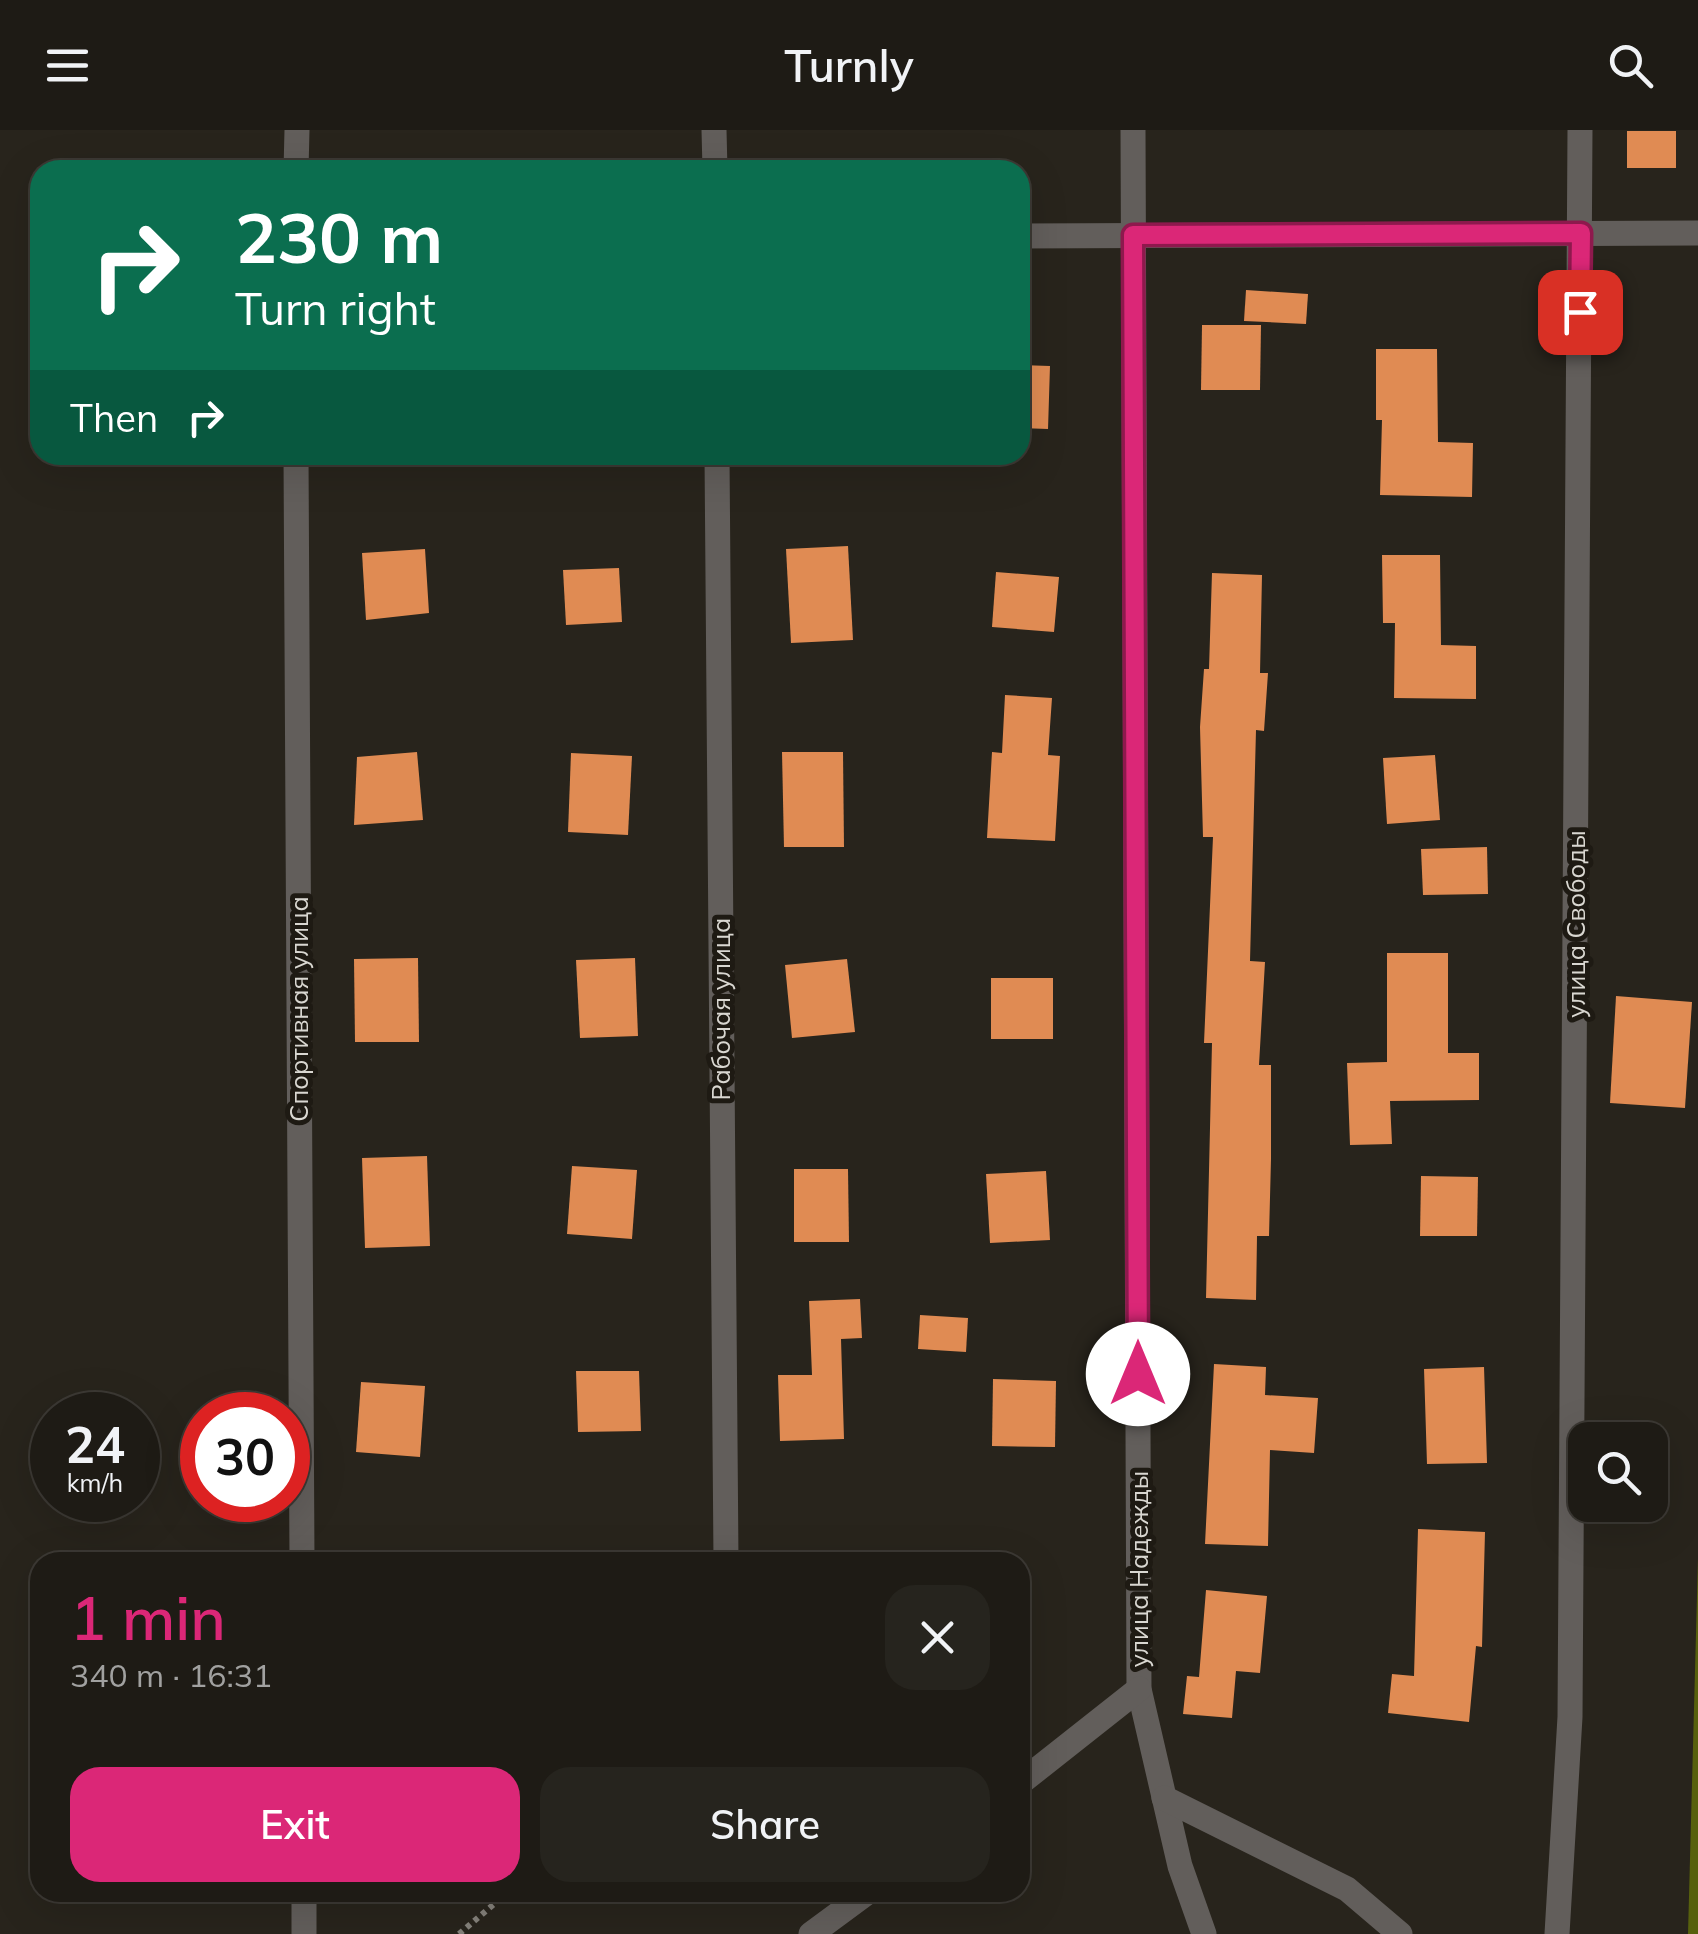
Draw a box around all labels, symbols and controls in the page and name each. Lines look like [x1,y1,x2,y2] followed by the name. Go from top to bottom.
[784,37,914,93] text: Turnly
[40,38,95,93] icon: menu
[1603,38,1658,93] icon: search
[235,193,443,281] text: 230 m
[70,200,200,330] icon: right
[1538,270,1623,355] pin
[235,280,436,336] text: Turn right
[1553,285,1608,340] icon: arrive
[178,390,233,445] icon: right
[70,394,158,442] text: Then
[1560,830,1591,1018] street label: улица Свободы
[283,896,314,1122] street label: Спортивная улица
[705,918,736,1100] street label: Рабочая улица
[1086,1322,1190,1426] position arrow
[180,1392,310,1522] speed limit sign: 30
[65,1413,125,1476] text: 24
[1568,1422,1668,1522] map controls
[1568,1422,1668,1522] button: search
[67,1467,123,1498] text: km/h
[1123,1471,1154,1667] street label: улица Надежды
[70,1580,226,1655] text: 1 min
[885,1585,990,1690] button: close
[70,1655,272,1695] text: 340 m · 16:31
[70,1767,520,1882] button: Exit
[540,1767,990,1882] button: Share

